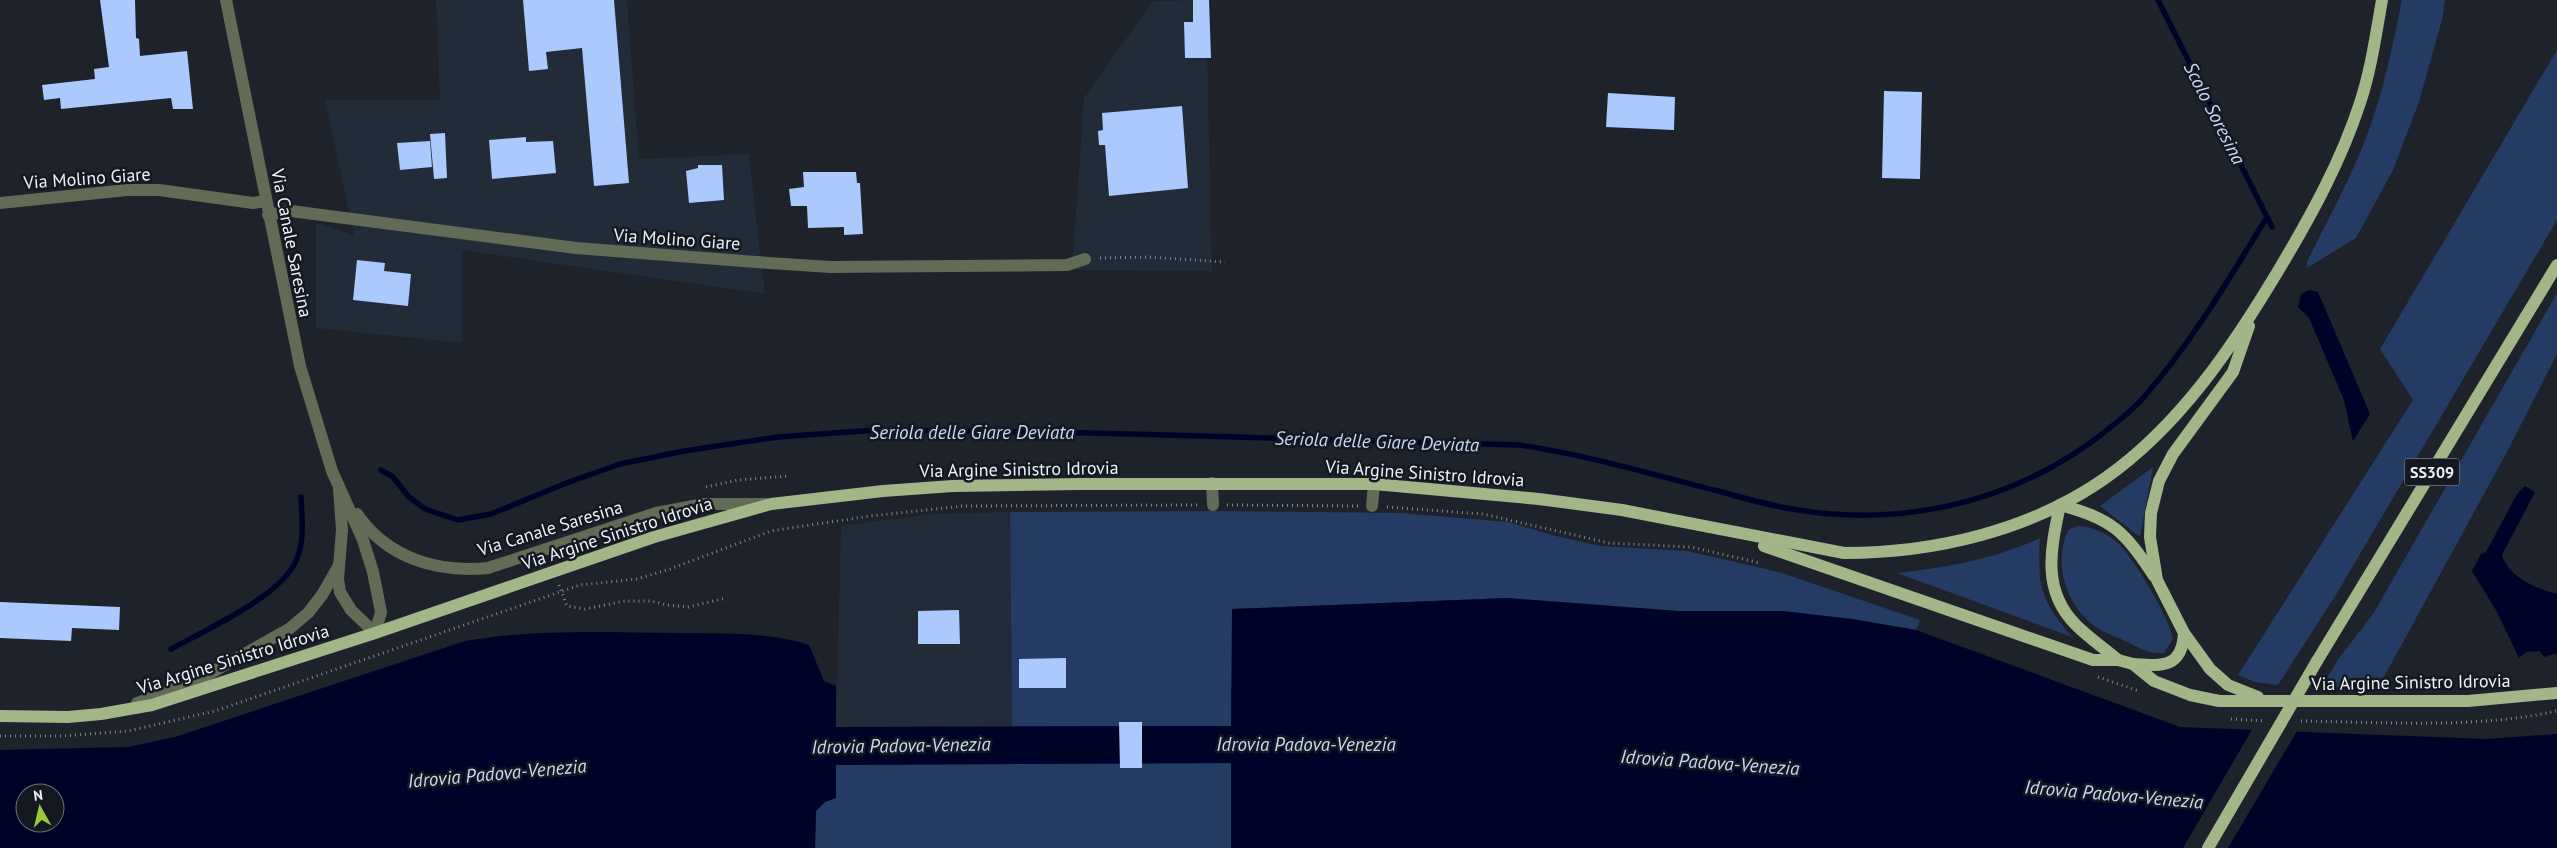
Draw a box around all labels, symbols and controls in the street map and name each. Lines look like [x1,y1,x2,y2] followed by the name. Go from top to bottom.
[2179,58,2251,169] water label: Scolo Soresina
[22,162,151,194] street label: Via Molino Giare
[266,166,318,319] street label: Via Canale Saresina
[612,223,741,255] street label: Via Molino Giare
[870,420,1075,444] water label: Seriola delle Giare Deviata
[1274,425,1481,457] water label: Seriola delle Giare Deviata
[1324,455,1525,491] street label: Via Argine Sinistro Idrovia
[918,456,1119,482] street label: Via Argine Sinistro Idrovia
[2404,458,2460,486] road number: SS309
[518,491,715,575] street label: Via Argine Sinistro Idrovia
[474,495,625,561] street label: Via Canale Saresina
[133,619,332,699] street label: Via Argine Sinistro Idrovia
[2310,669,2511,695] street label: Via Argine Sinistro Idrovia
[811,731,992,759] water label: Idrovia Padova-Venezia
[1216,732,1396,756] water label: Idrovia Padova-Venezia
[1620,744,1801,780] water label: Idrovia Padova-Venezia
[407,753,588,793] water label: Idrovia Padova-Venezia
[2024,774,2205,814] water label: Idrovia Padova-Venezia
[15,783,65,833] north arrow
[32,786,44,805] text: N

